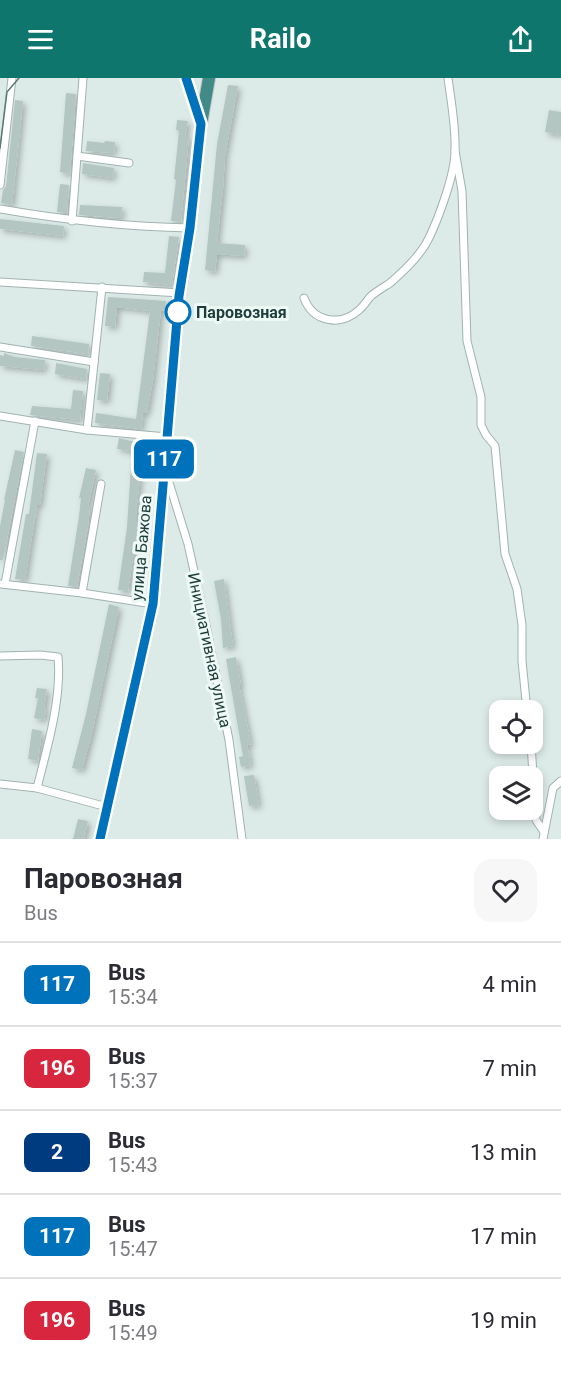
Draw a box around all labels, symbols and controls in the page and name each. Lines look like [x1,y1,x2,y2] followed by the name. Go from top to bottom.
[24,23,57,56] icon: menu
[250,23,311,55] text: Railo
[504,23,537,56] icon: share
[165,299,191,325] marker: Паровозная
[196,303,287,322] place label: Паровозная
[130,440,198,478] line badge: 117
[146,447,182,471] text: 117
[127,495,156,602] street label: улица Бажова
[184,571,235,729] street label: Инициативная улица
[489,700,543,820] map controls
[489,700,543,754] button: locate
[489,766,543,820] button: layers
[474,859,537,922] button: heart
[24,862,183,895] text: Паровозная
[24,901,58,925] text: Bus
[108,960,146,985] text: Bus
[39,972,75,996] text: 117
[482,972,537,997] text: 4 min
[108,985,158,1009] text: 15:34
[108,1044,146,1069] text: Bus
[39,1056,75,1080] text: 196
[482,1056,537,1081] text: 7 min
[108,1069,158,1093] text: 15:37
[108,1128,146,1153] text: Bus
[51,1140,63,1164] text: 2
[470,1140,537,1165] text: 13 min
[108,1153,158,1177] text: 15:43
[108,1212,146,1237] text: Bus
[39,1224,75,1248] text: 117
[470,1224,537,1249] text: 17 min
[108,1237,158,1261] text: 15:47
[108,1296,146,1321] text: Bus
[39,1308,75,1332] text: 196
[470,1308,537,1333] text: 19 min
[108,1321,158,1345] text: 15:49

